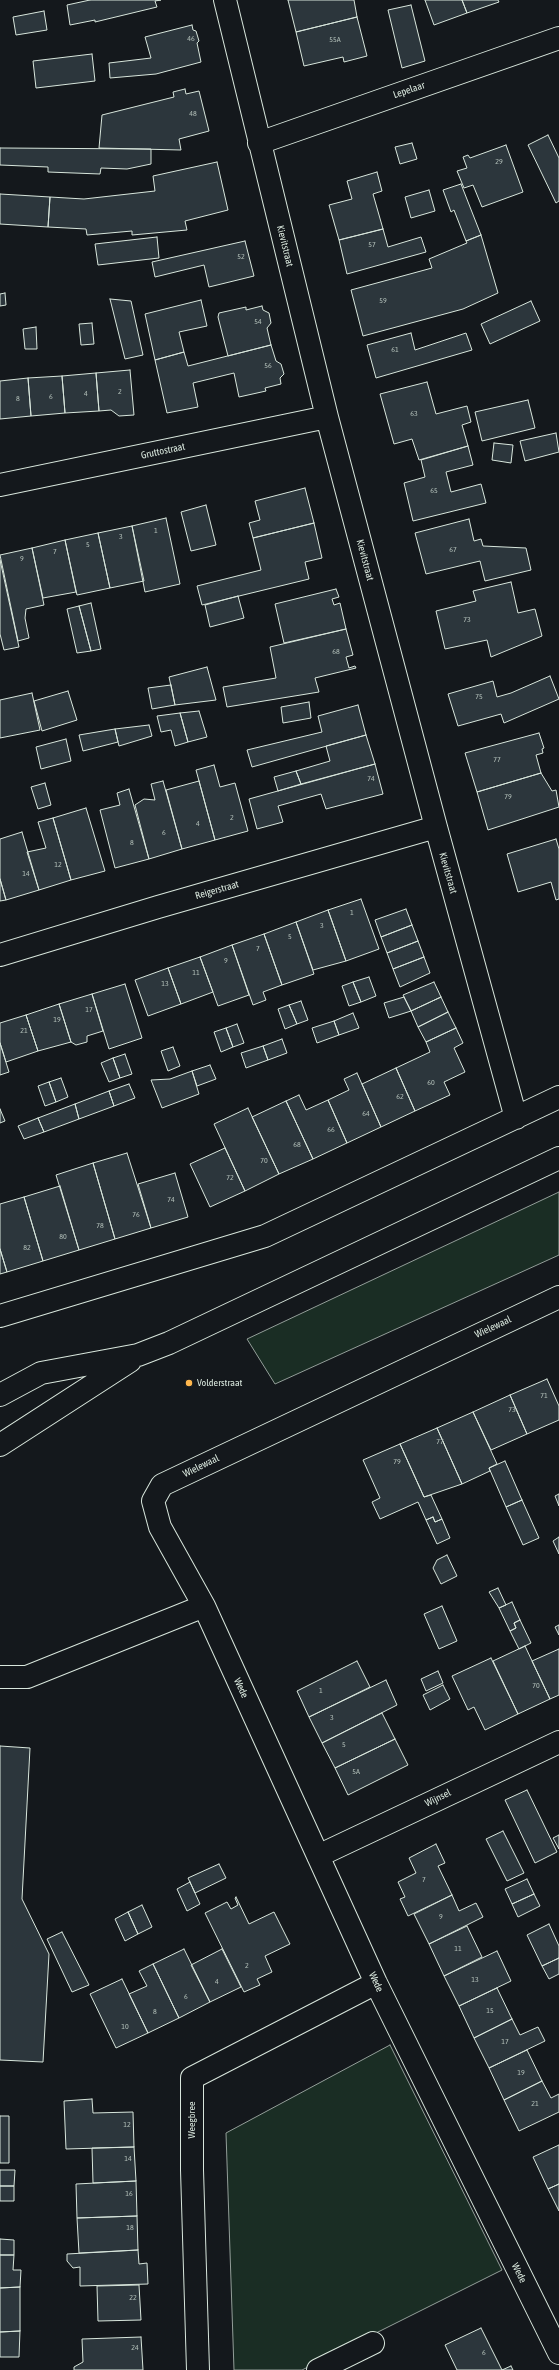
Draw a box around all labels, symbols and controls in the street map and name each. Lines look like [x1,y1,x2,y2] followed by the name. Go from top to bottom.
[187,33,195,43] house number: 46
[329,34,341,44] house number: 55A
[392,79,426,101] street label: Lepelaar
[189,108,197,118] house number: 48
[495,156,503,166] house number: 29
[274,224,296,268] street label: Kievitstraat
[368,239,376,249] house number: 57
[237,251,245,261] house number: 52
[379,295,387,305] house number: 59
[254,316,262,326] house number: 54
[391,344,399,354] house number: 61
[264,360,272,370] house number: 56
[118,386,122,396] house number: 2
[84,388,88,398] house number: 4
[49,391,53,401] house number: 6
[16,393,20,403] house number: 8
[410,408,418,418] house number: 63
[140,440,186,462] street label: Gruttostraat
[430,485,438,495] house number: 65
[154,525,158,535] house number: 1
[119,531,123,541] house number: 3
[354,538,376,582] street label: Kievitstraat
[86,539,90,549] house number: 5
[449,544,457,554] house number: 67
[53,546,57,556] house number: 7
[20,553,24,563] house number: 9
[463,614,471,624] house number: 73
[332,646,340,656] house number: 68
[475,691,483,701] house number: 75
[493,754,501,764] house number: 77
[367,773,375,783] house number: 74
[504,791,512,801] house number: 79
[230,812,234,822] house number: 2
[196,818,200,828] house number: 4
[162,827,166,837] house number: 6
[130,837,134,847] house number: 8
[436,851,460,895] street label: Kievitstraat
[54,859,62,869] house number: 12
[22,868,30,878] house number: 14
[194,878,240,902] street label: Reigerstraat
[350,907,354,917] house number: 1
[320,920,324,930] house number: 3
[288,931,292,941] house number: 5
[256,943,260,953] house number: 7
[224,955,228,965] house number: 9
[192,967,200,977] house number: 11
[161,978,169,988] house number: 13
[85,1004,93,1014] house number: 17
[53,1014,61,1024] house number: 19
[20,1025,28,1035] house number: 21
[427,1077,435,1087] house number: 60
[396,1091,404,1101] house number: 62
[362,1108,370,1118] house number: 64
[327,1124,335,1134] house number: 66
[293,1139,301,1149] house number: 68
[260,1155,268,1165] house number: 70
[226,1172,234,1182] house number: 72
[167,1194,175,1204] house number: 74
[132,1209,140,1219] house number: 76
[96,1220,104,1230] house number: 78
[59,1231,67,1241] house number: 80
[23,1242,31,1252] house number: 82
[473,1313,513,1341] street label: Wielewaal
[197,1377,242,1389] place label: Volderstraat
[184,1378,194,1388] marker: Volderstraat
[540,1390,548,1400] house number: 71
[508,1404,516,1414] house number: 73
[436,1436,444,1446] house number: 77
[181,1452,221,1480] street label: Wielewaal
[393,1456,401,1466] house number: 79
[231,1676,251,1700] street label: Wede
[532,1680,540,1690] house number: 70
[319,1685,323,1695] house number: 1
[330,1712,334,1722] house number: 3
[342,1739,346,1749] house number: 5
[352,1766,360,1776] house number: 5A
[423,1787,453,1809] street label: Wijnsel
[422,1874,426,1884] house number: 7
[439,1911,443,1921] house number: 9
[454,1943,462,1953] house number: 11
[245,1960,249,1970] house number: 2
[366,1970,386,1994] street label: Wede
[471,1974,479,1984] house number: 13
[215,1976,219,1986] house number: 4
[184,1991,188,2001] house number: 6
[486,2005,494,2015] house number: 15
[153,2006,157,2016] house number: 8
[121,2021,129,2031] house number: 10
[501,2036,509,2046] house number: 17
[517,2067,525,2077] house number: 19
[531,2098,539,2108] house number: 21
[186,2102,198,2138] street label: Weegbree
[123,2119,131,2129] house number: 12
[124,2153,132,2163] house number: 14
[125,2188,133,2198] house number: 16
[126,2222,134,2232] house number: 18
[509,2261,529,2285] street label: Wede
[129,2292,137,2302] house number: 22
[131,2342,139,2352] house number: 24
[482,2347,486,2357] house number: 6

